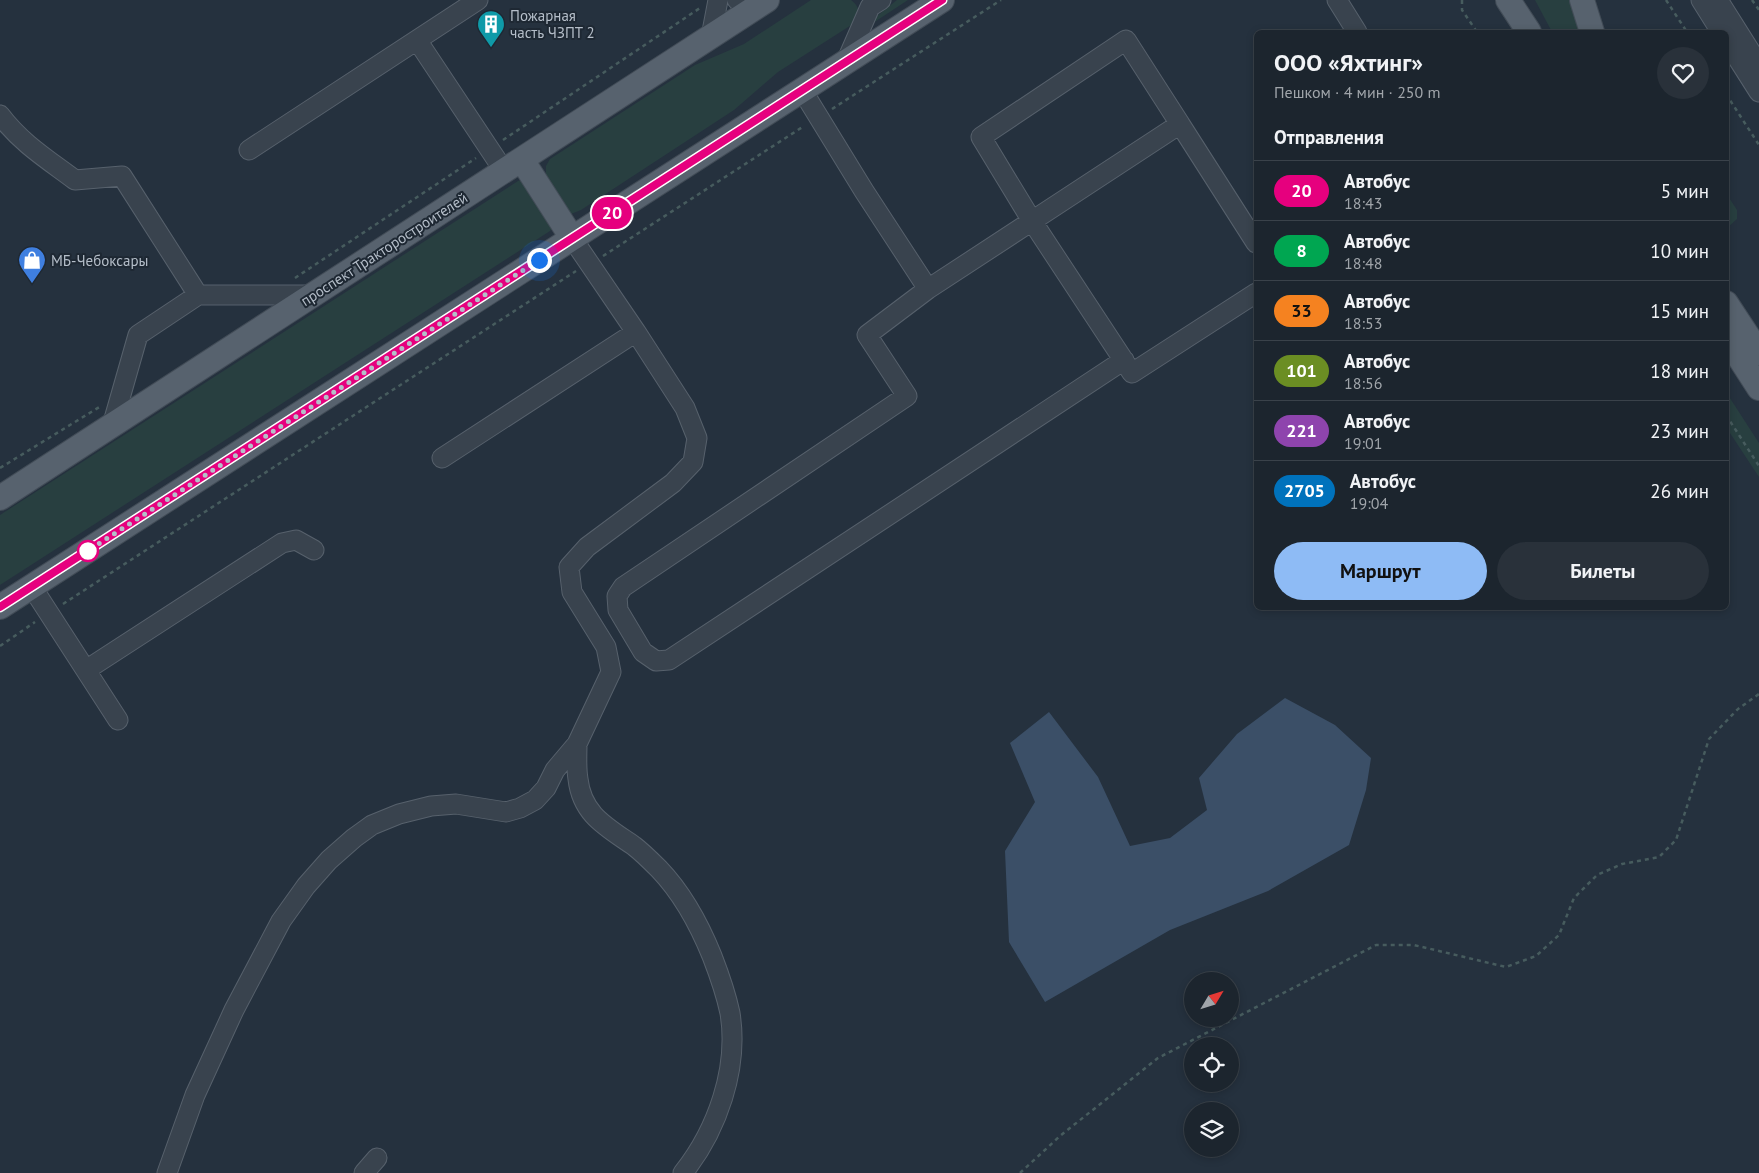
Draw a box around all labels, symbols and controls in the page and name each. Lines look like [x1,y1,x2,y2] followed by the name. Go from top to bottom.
[510,6,595,42] place label: Пожарная часть ЧЗПТ 2
[476,9,506,48] building icon: Пожарная часть ЧЗПТ 2
[1274,47,1423,78] text: ООО «Яхтинг»
[1657,47,1709,99] button: heart
[1274,82,1441,102] text: Пешком · 4 мин · 250 m
[1274,125,1384,149] text: Отправления
[1344,169,1410,193] text: Автобус
[1291,179,1312,202] text: 20
[1661,179,1709,203] text: 5 мин
[297,188,471,310] street label: проспект Тракторостроителей
[1344,193,1382,213] text: 18:43
[590,197,634,229] line badge: 20
[602,201,622,224] text: 20
[1344,229,1410,253] text: Автобус
[1296,239,1307,262] text: 8
[1650,239,1709,263] text: 10 мин
[17,245,47,284] shop icon: МБ-Чебоксары
[527,248,552,273] your location
[51,251,149,270] place label: МБ-Чебоксары
[1344,253,1382,273] text: 18:48
[1344,289,1410,313] text: Автобус
[1291,299,1312,322] text: 33
[1650,299,1709,323] text: 15 мин
[1344,313,1382,333] text: 18:53
[1344,349,1410,373] text: Автобус
[1286,359,1317,382] text: 101
[1650,359,1709,383] text: 18 мин
[1344,373,1382,393] text: 18:56
[1344,409,1410,433] text: Автобус
[1286,419,1317,442] text: 221
[1650,419,1709,443] text: 23 мин
[1344,433,1382,453] text: 19:01
[1350,469,1416,493] text: Автобус
[1284,479,1325,502] text: 2705
[1650,479,1709,503] text: 26 мин
[1350,493,1388,513] text: 19:04
[77,540,99,562] unlabelled marker
[1274,542,1487,600] button: Маршрут
[1497,542,1709,600] button: Билеты
[1184,972,1239,1028] north arrow
[1184,972,1239,1157] map controls
[1184,1037,1239,1092] button: locate
[1184,1102,1239,1157] button: layers

